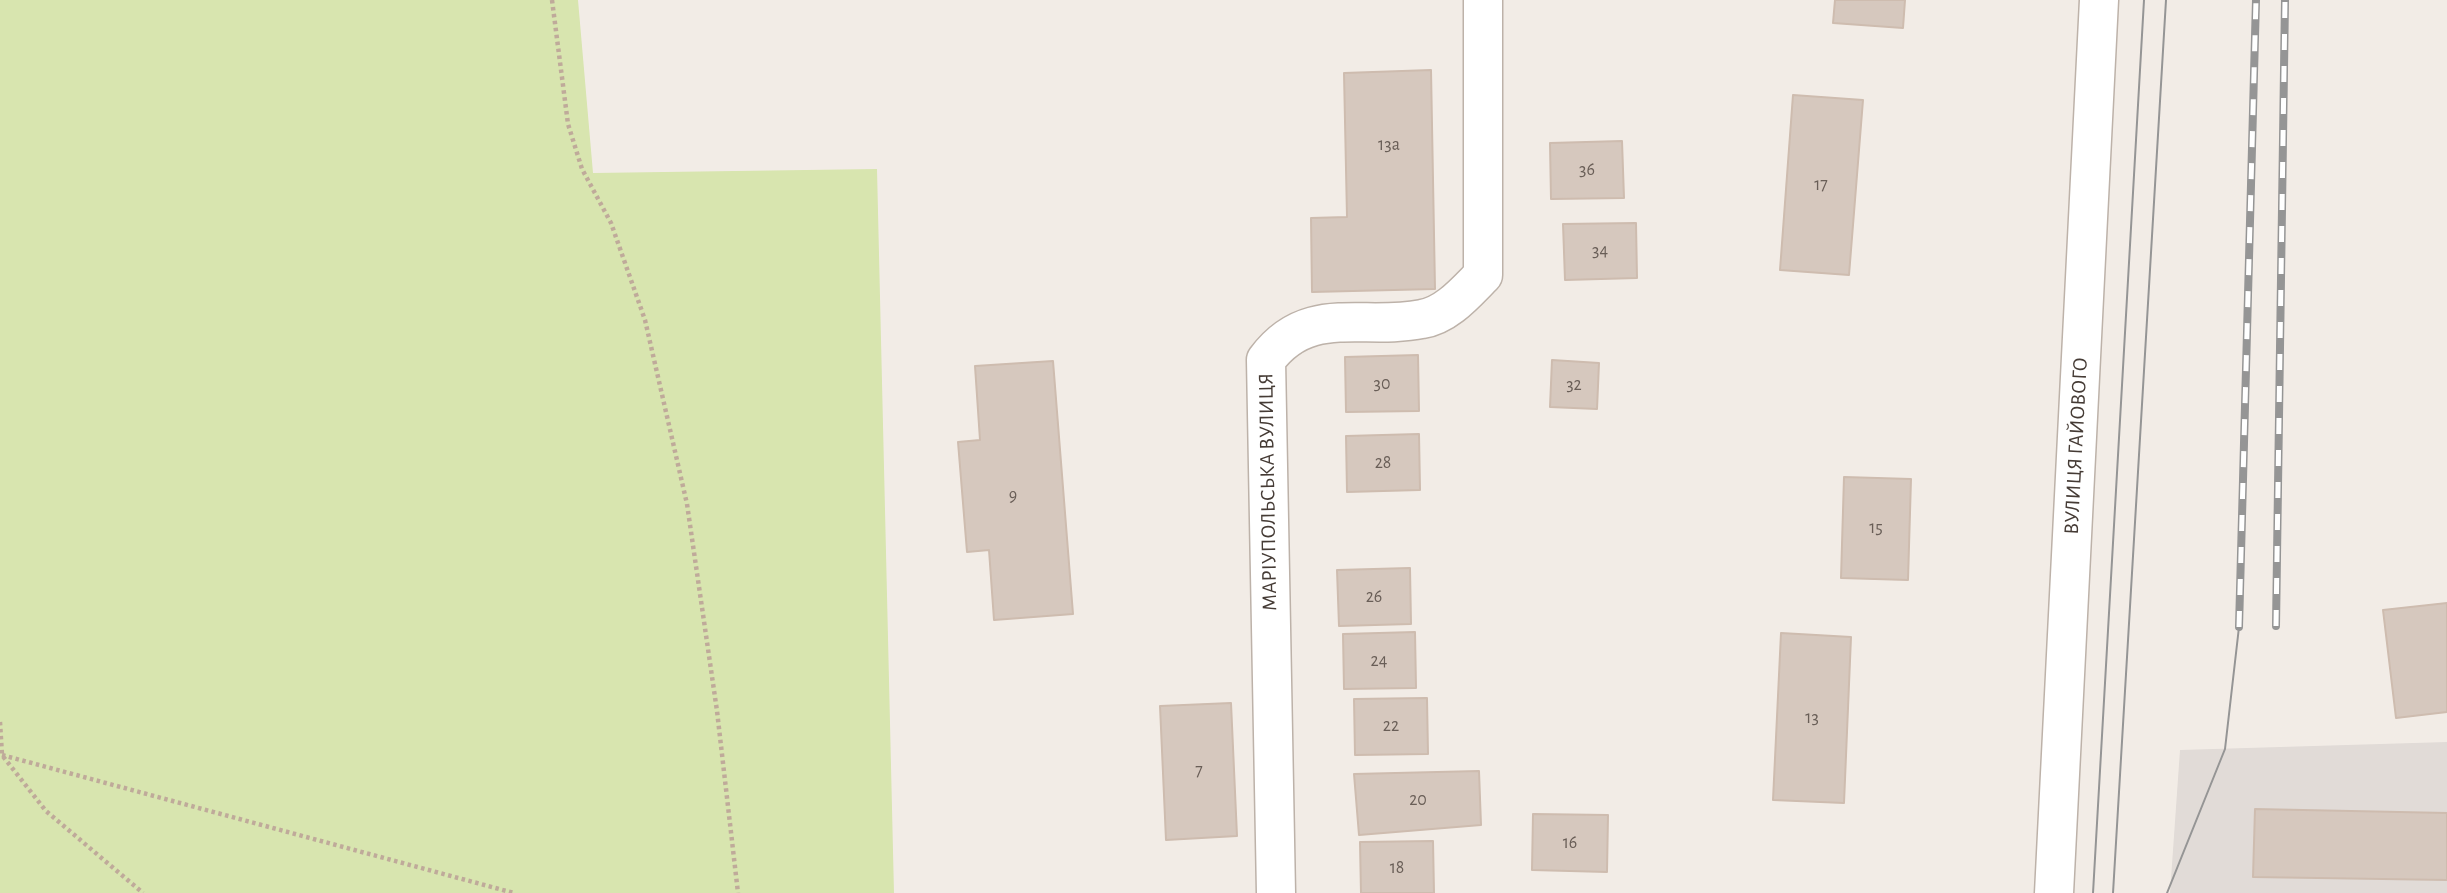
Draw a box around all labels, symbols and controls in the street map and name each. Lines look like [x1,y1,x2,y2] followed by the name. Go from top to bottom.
[1378,134,1400,156] house number: 13а
[1579,159,1595,181] house number: 36
[1814,174,1828,196] house number: 17
[1592,240,1608,262] house number: 34
[2059,357,2093,535] street label: ВУЛИЦЯ ГАЙОВОГО
[1253,373,1283,611] street label: МАРІУПОЛЬСЬКА ВУЛИЦЯ
[1374,373,1390,395] house number: 30
[1566,374,1582,396] house number: 32
[1375,452,1391,474] house number: 28
[1009,485,1017,507] house number: 9
[1869,517,1883,539] house number: 15
[1366,586,1382,608] house number: 26
[1371,650,1387,672] house number: 24
[1805,707,1819,729] house number: 13
[1383,715,1399,737] house number: 22
[1195,760,1203,782] house number: 7
[1409,789,1427,811] house number: 20
[1563,832,1577,854] house number: 16
[1390,857,1404,879] house number: 18

